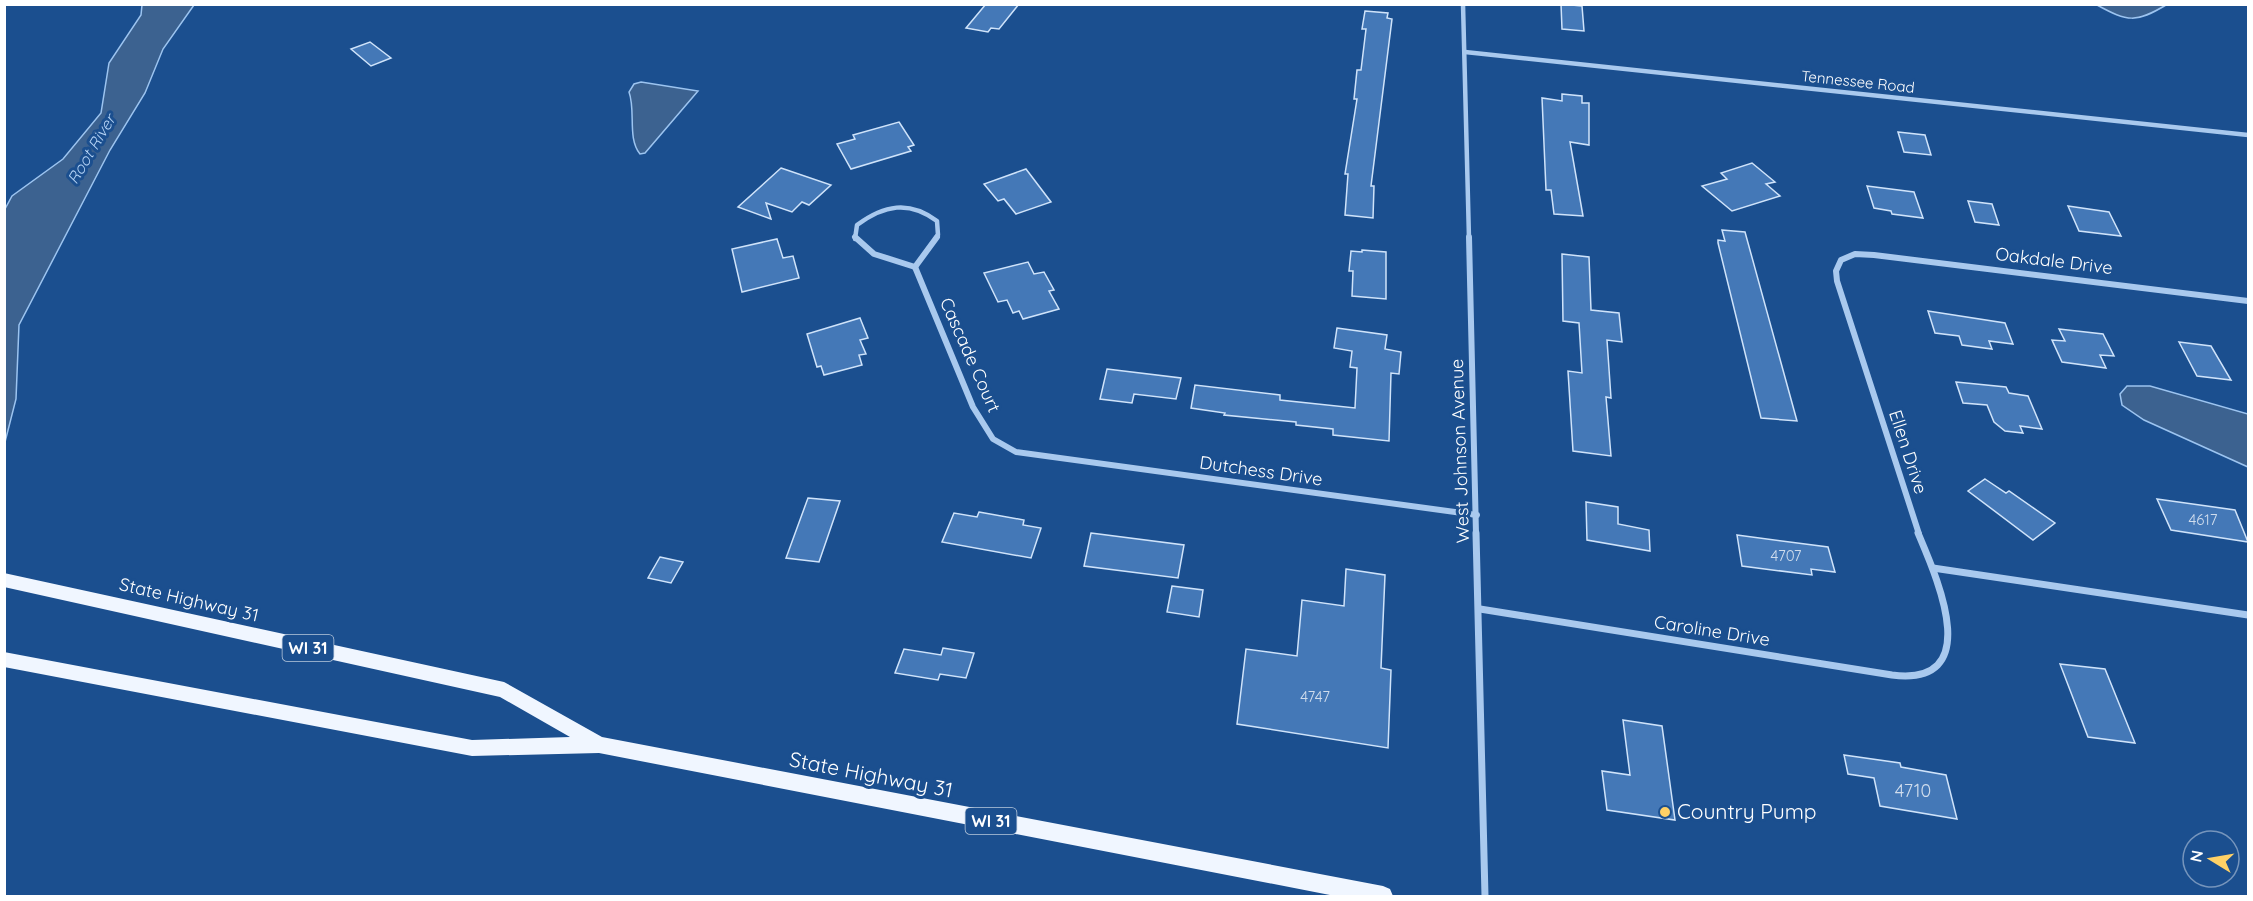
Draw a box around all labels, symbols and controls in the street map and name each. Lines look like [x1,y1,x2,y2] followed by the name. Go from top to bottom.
[1800,66,1916,97] street label: Tennessee Road
[62,109,120,187] water label: Root River
[1994,242,2114,279] street label: Oakdale Drive
[935,294,1006,416] street label: Cascade Court
[1445,358,1474,544] street label: West Johnson Avenue
[1884,407,1933,497] street label: Ellen Drive
[1198,450,1324,491] street label: Dutchess Drive
[2188,510,2218,529] house number: 4617
[1771,546,1802,565] house number: 4707
[117,572,261,627] street label: State Highway 31
[1653,610,1772,651] street label: Caroline Drive
[282,635,334,661] road number: WI 31
[1300,687,1330,706] house number: 4747
[787,745,955,803] street label: State Highway 31
[1895,779,1931,802] house number: 4710
[1677,798,1817,824] place label: Country Pump
[1658,805,1672,819] marker: Country Pump
[966,808,1016,834] road number: WI 31
[2181,829,2241,889] north arrow
[2185,848,2207,864] text: N

